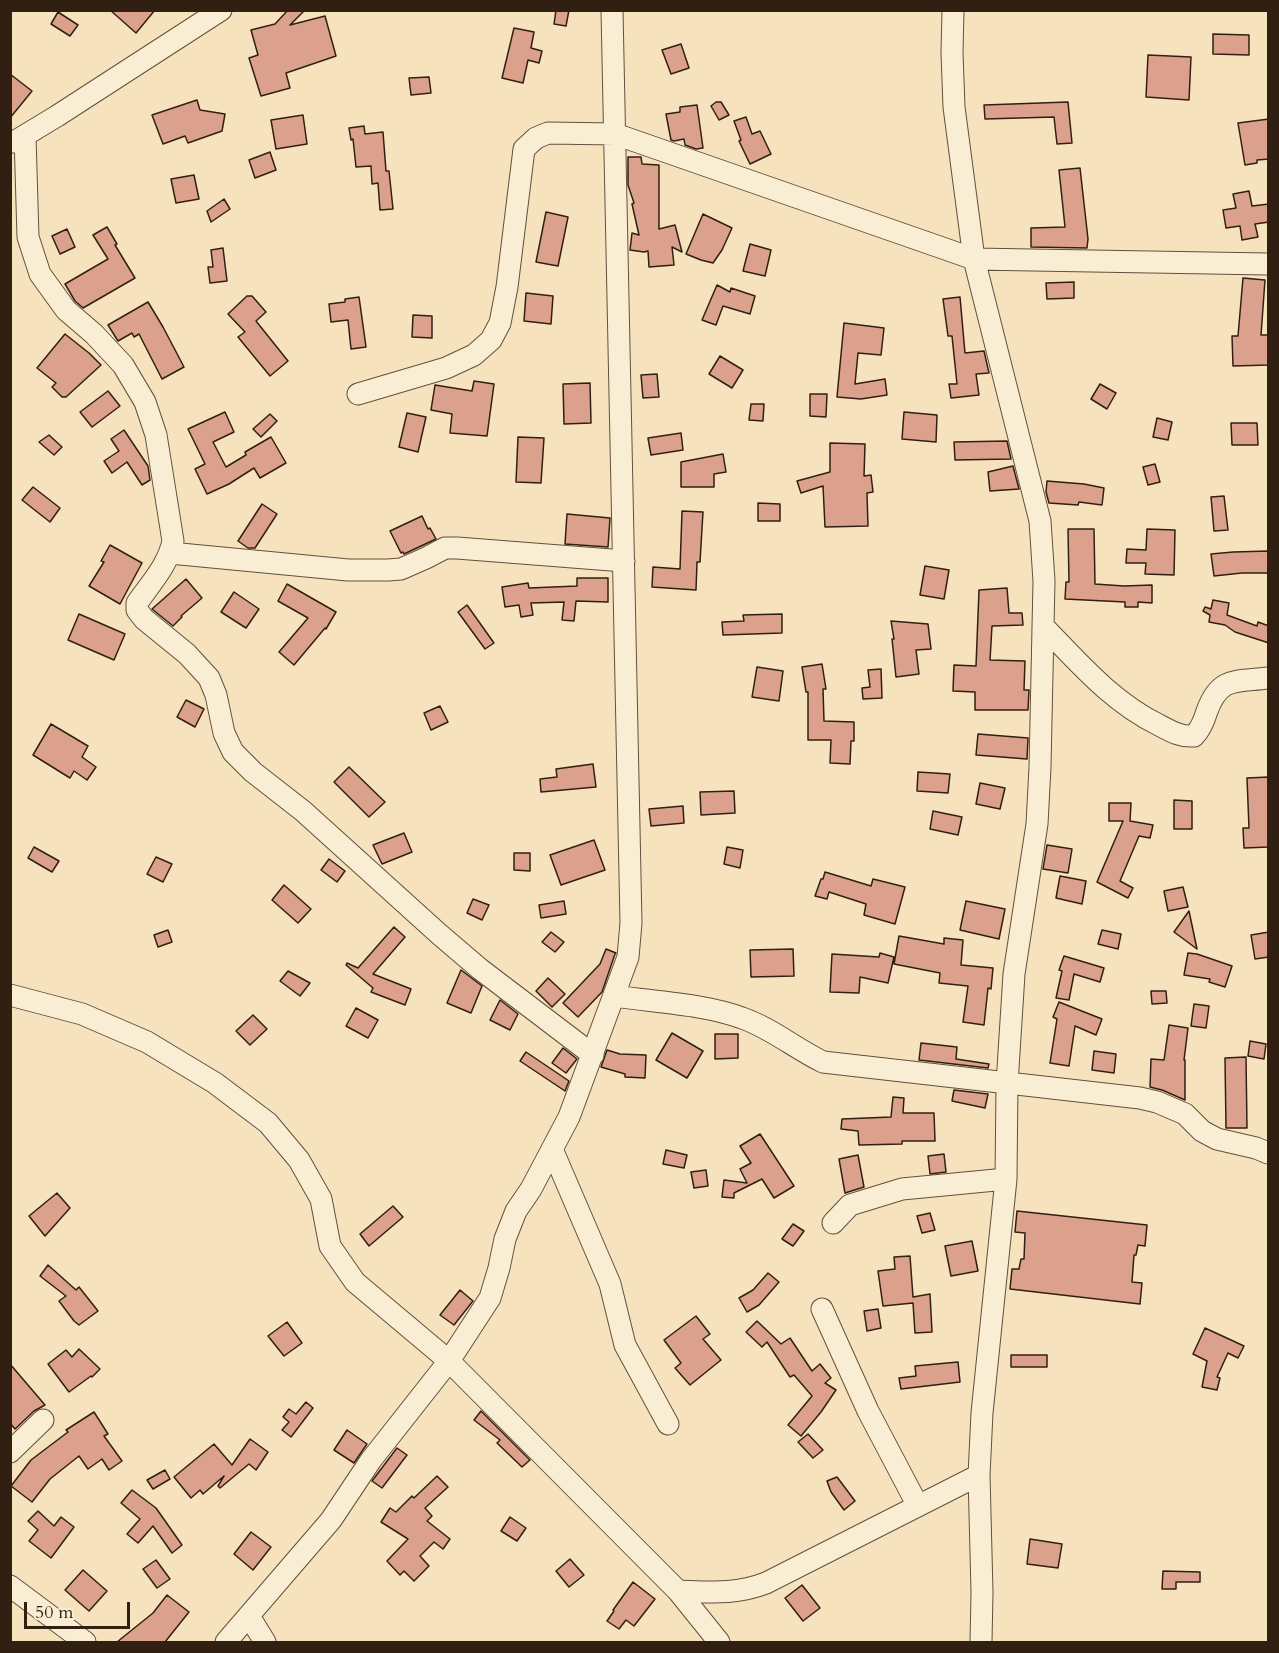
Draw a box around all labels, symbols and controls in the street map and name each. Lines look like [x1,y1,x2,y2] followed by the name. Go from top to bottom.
[27,1590,134,1628] scale bar
[35,1600,74,1625] text: 50 m

